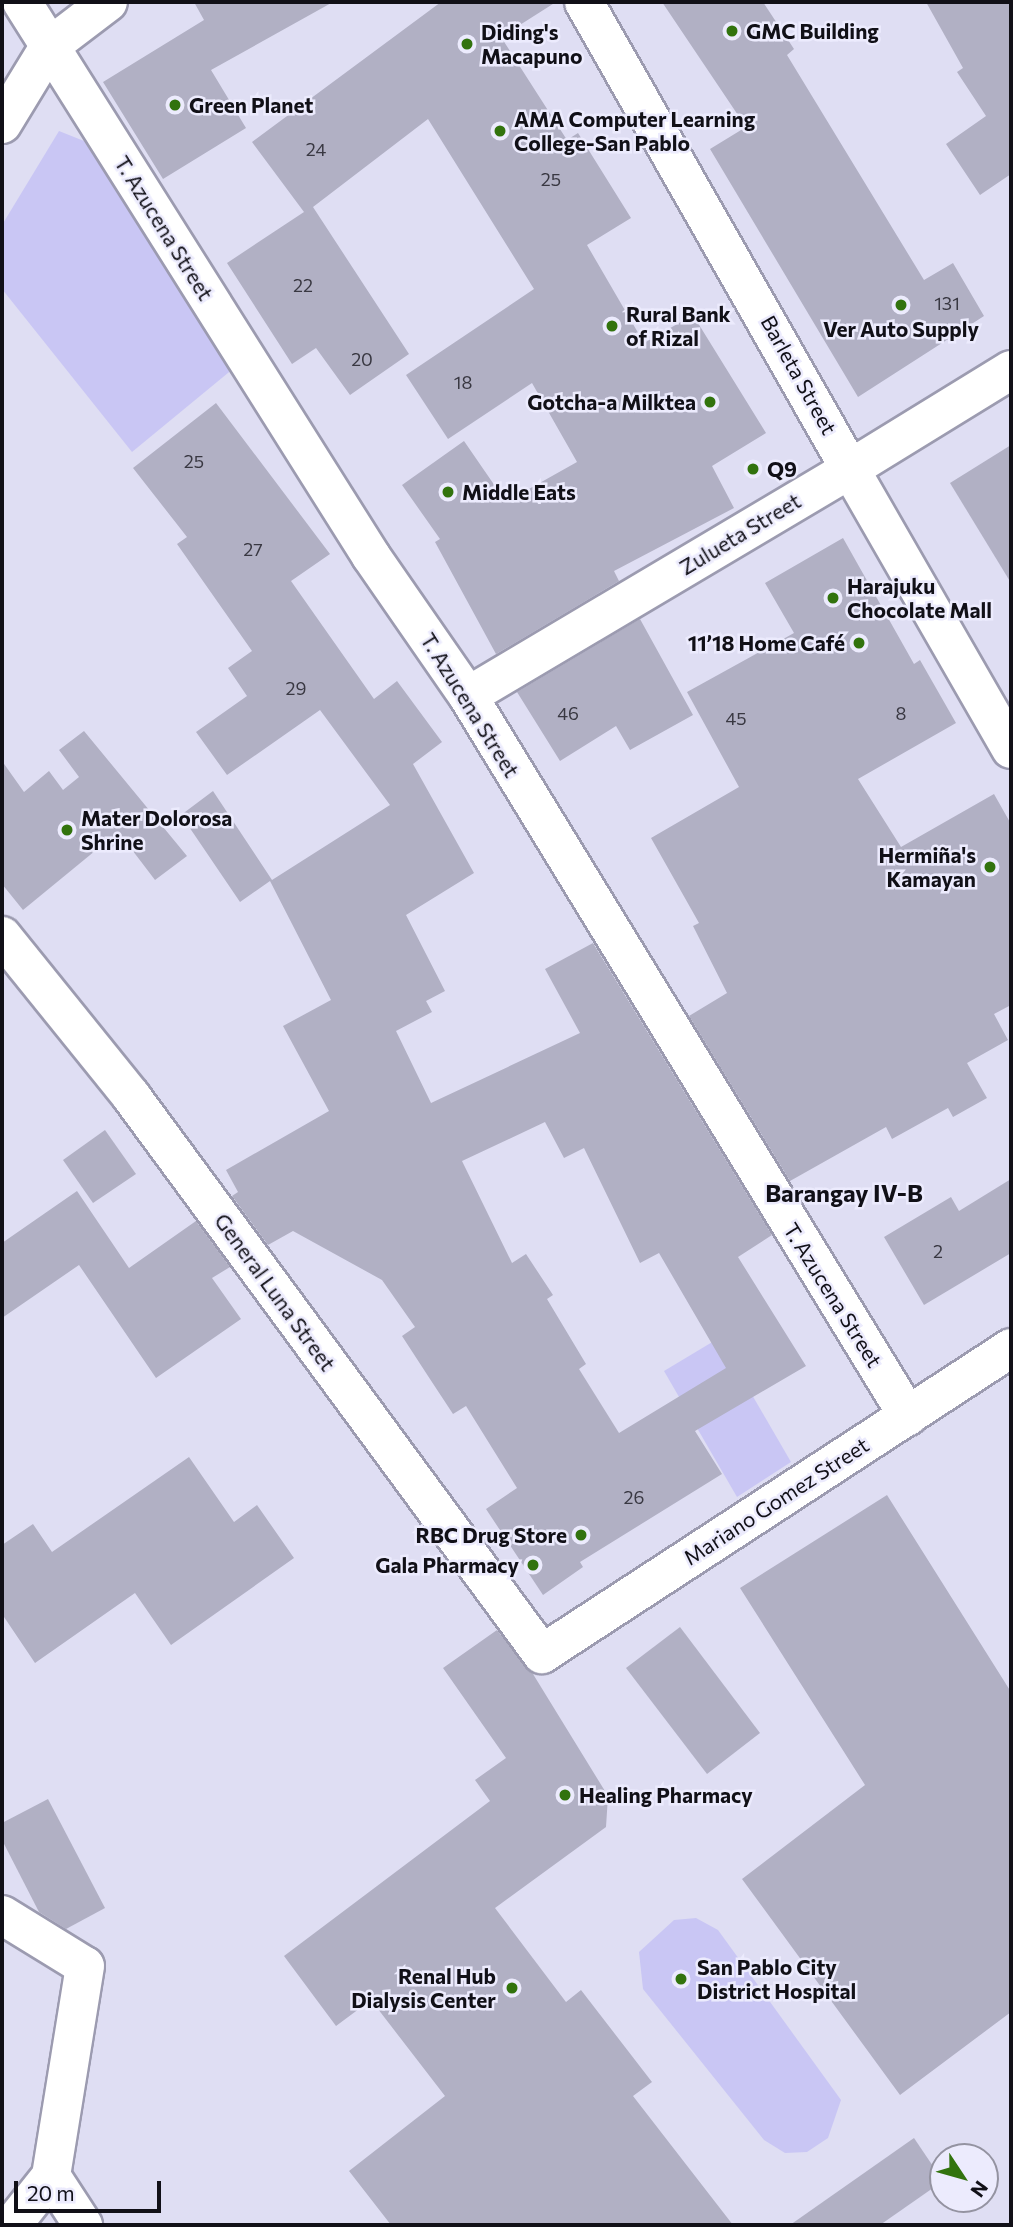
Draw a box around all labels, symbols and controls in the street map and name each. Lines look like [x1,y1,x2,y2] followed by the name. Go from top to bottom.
[746,18,879,44] place label: GMC Building
[481,19,582,69] place label: Diding's Macapuno
[724,23,740,39] marker: GMC Building
[459,36,475,52] marker: Diding's Macapuno
[189,92,313,118] place label: Green Planet
[167,97,183,113] marker: Green Planet
[514,106,755,156] place label: AMA Computer Learning College-San Pablo
[492,123,508,139] marker: AMA Computer Learning College-San Pablo
[306,138,326,160] house number: 24
[109,151,219,305] street label: T. Azucena Street
[541,168,561,190] house number: 25
[293,274,313,296] house number: 22
[934,292,960,314] house number: 131
[893,297,909,313] marker: Ver Auto Supply
[626,301,731,351] place label: Rural Bank of Rizal
[756,311,842,439] street label: Barleta Street
[823,316,979,342] place label: Ver Auto Supply
[604,318,620,334] marker: Rural Bank of Rizal
[351,348,373,370] house number: 20
[454,371,472,393] house number: 18
[527,389,696,415] place label: Gotcha-a Milktea
[702,394,718,410] marker: Gotcha-a Milktea
[184,450,204,472] house number: 25
[767,456,797,482] place label: Q9
[745,461,761,477] marker: Q9
[462,479,576,505] place label: Middle Eats
[440,484,456,500] marker: Middle Eats
[675,488,805,580] street label: Zulueta Street
[243,538,263,560] house number: 27
[847,573,992,623] place label: Harajuku Chocolate Mall
[825,590,841,606] marker: Harajuku Chocolate Mall
[415,628,525,782] street label: T. Azucena Street
[688,630,845,656] place label: 11’18 Home Café
[851,635,867,651] marker: 11’18 Home Café
[286,677,306,699] house number: 29
[557,702,579,724] house number: 46
[896,702,906,724] house number: 8
[725,707,747,729] house number: 45
[81,805,232,855] place label: Mater Dolorosa Shrine
[59,822,75,838] marker: Mater Dolorosa Shrine
[879,842,976,892] place label: Hermiña's Kamayan
[982,859,998,875] marker: Hermiña's Kamayan
[765,1179,923,1207] district label: Barangay IV-B
[209,1208,341,1376] street label: General Luna Street
[778,1218,888,1372] street label: T. Azucena Street
[933,1240,943,1262] house number: 2
[679,1432,873,1570] street label: Mariano Gomez Street
[624,1486,644,1508] house number: 26
[415,1522,567,1548] place label: RBC Drug Store
[573,1527,589,1543] marker: RBC Drug Store
[375,1552,519,1578] place label: Gala Pharmacy
[525,1557,541,1573] marker: Gala Pharmacy
[579,1782,753,1808] place label: Healing Pharmacy
[557,1787,573,1803] marker: Healing Pharmacy
[697,1954,856,2004] place label: San Pablo City District Hospital
[351,1963,496,2013] place label: Renal Hub Dialysis Center
[671,1969,691,1989] marker: San Pablo City District Hospital
[502,1978,522,1998] marker: Renal Hub Dialysis Center
[929,2143,999,2213] north arrow
[18,2168,164,2212] scale bar
[966,2177,993,2202] text: N
[27,2180,75,2205] text: 20 m

